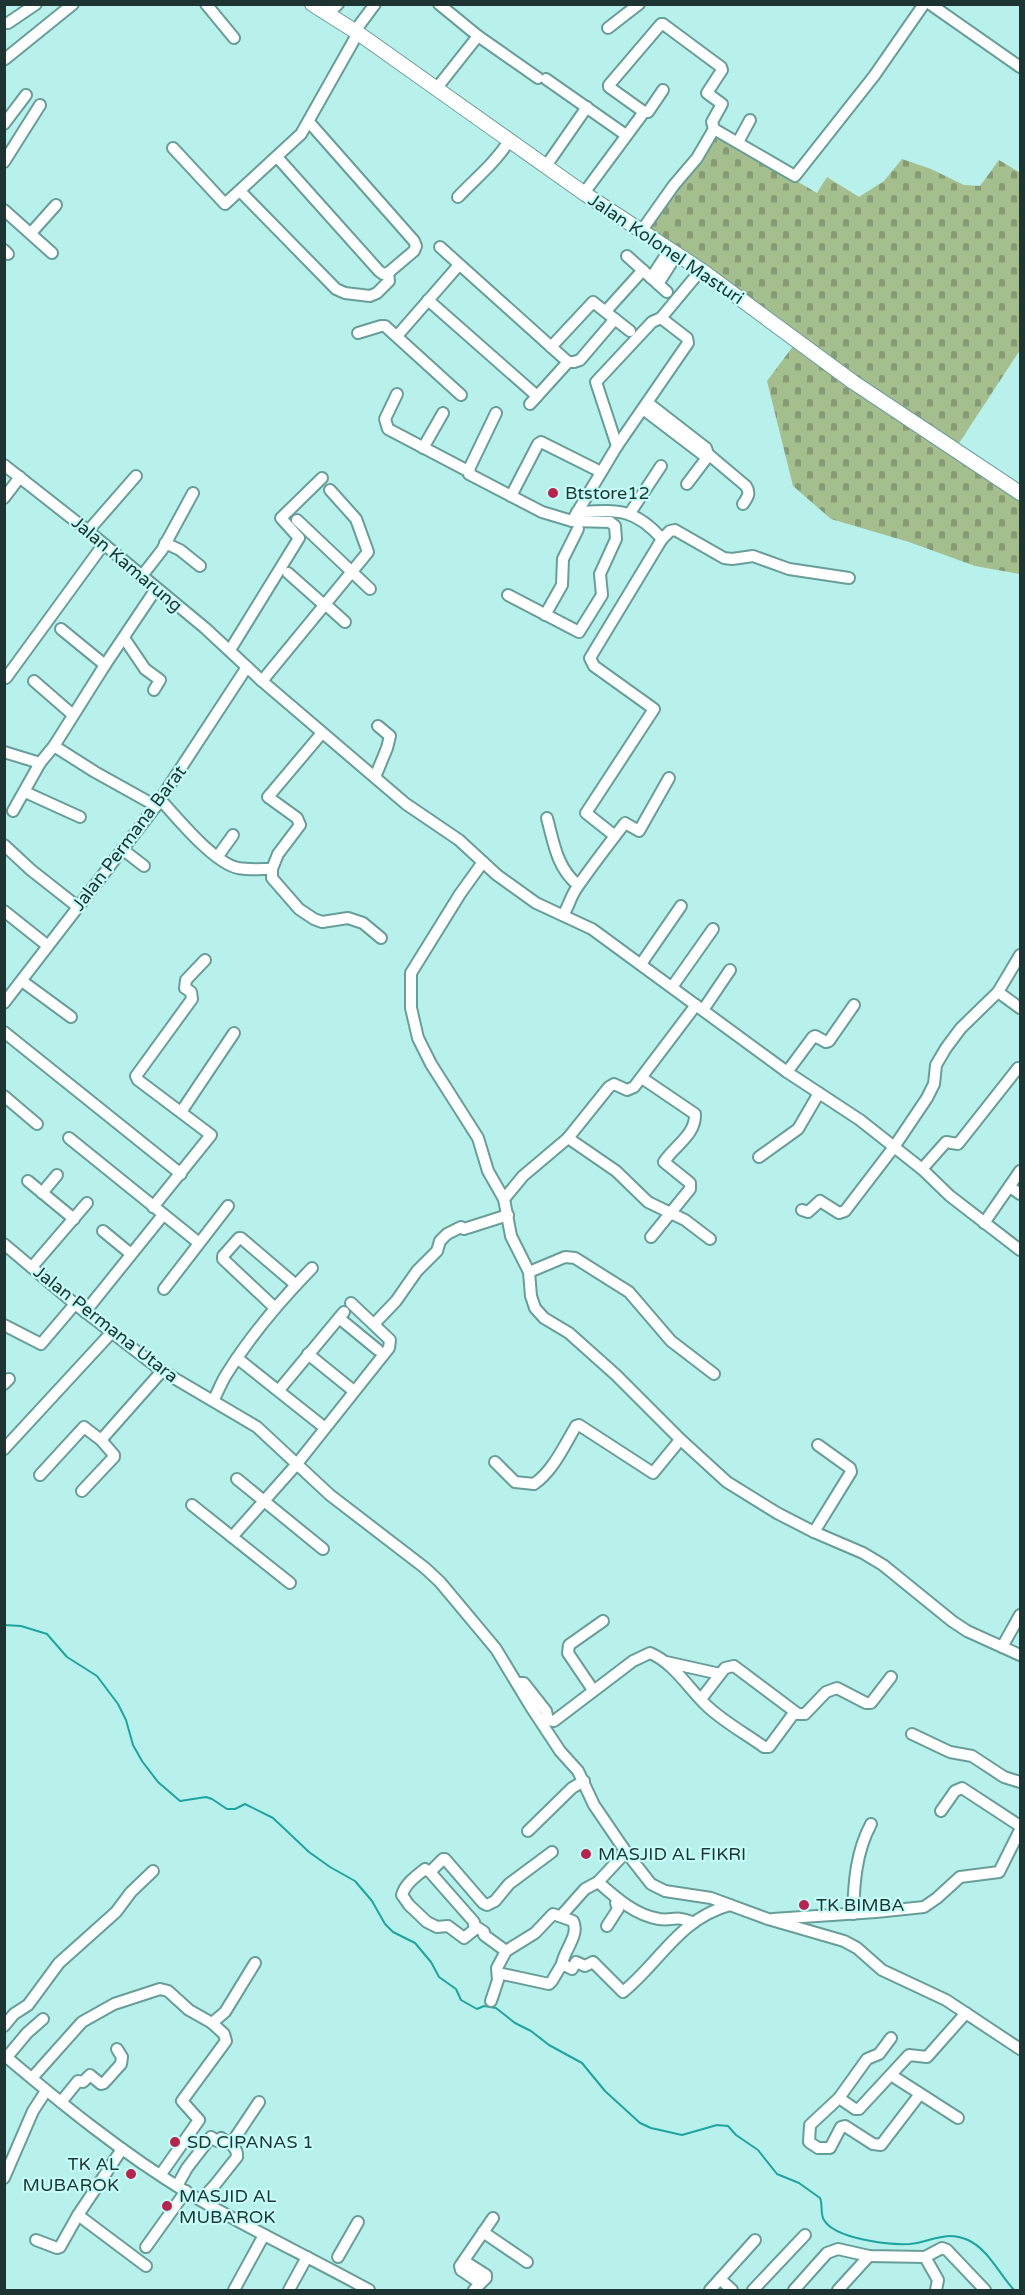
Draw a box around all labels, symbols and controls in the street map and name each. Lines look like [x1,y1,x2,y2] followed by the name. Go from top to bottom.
[584,189,748,309] street label: Jalan Kolonel Masturi
[565,482,650,504] place label: Btstore12
[546,486,560,500] marker: Btstore12
[67,511,187,617] street label: Jalan Kamarung
[67,761,191,915] street label: Jalan Permana Barat
[29,1261,183,1387] street label: Jalan Permana Utara
[598,1843,746,1865] place label: MASJID AL FIKRI
[579,1847,593,1861] marker: MASJID AL FIKRI
[816,1894,905,1916] place label: TK BIMBA
[797,1898,811,1912] marker: TK BIMBA
[187,2131,314,2153] place label: SD CIPANAS 1
[168,2135,182,2149] marker: SD CIPANAS 1
[23,2153,120,2196] place label: TK AL MUBAROK
[124,2167,138,2181] marker: TK AL MUBAROK
[179,2185,277,2228] place label: MASJID AL MUBAROK
[160,2199,174,2213] marker: MASJID AL MUBAROK

